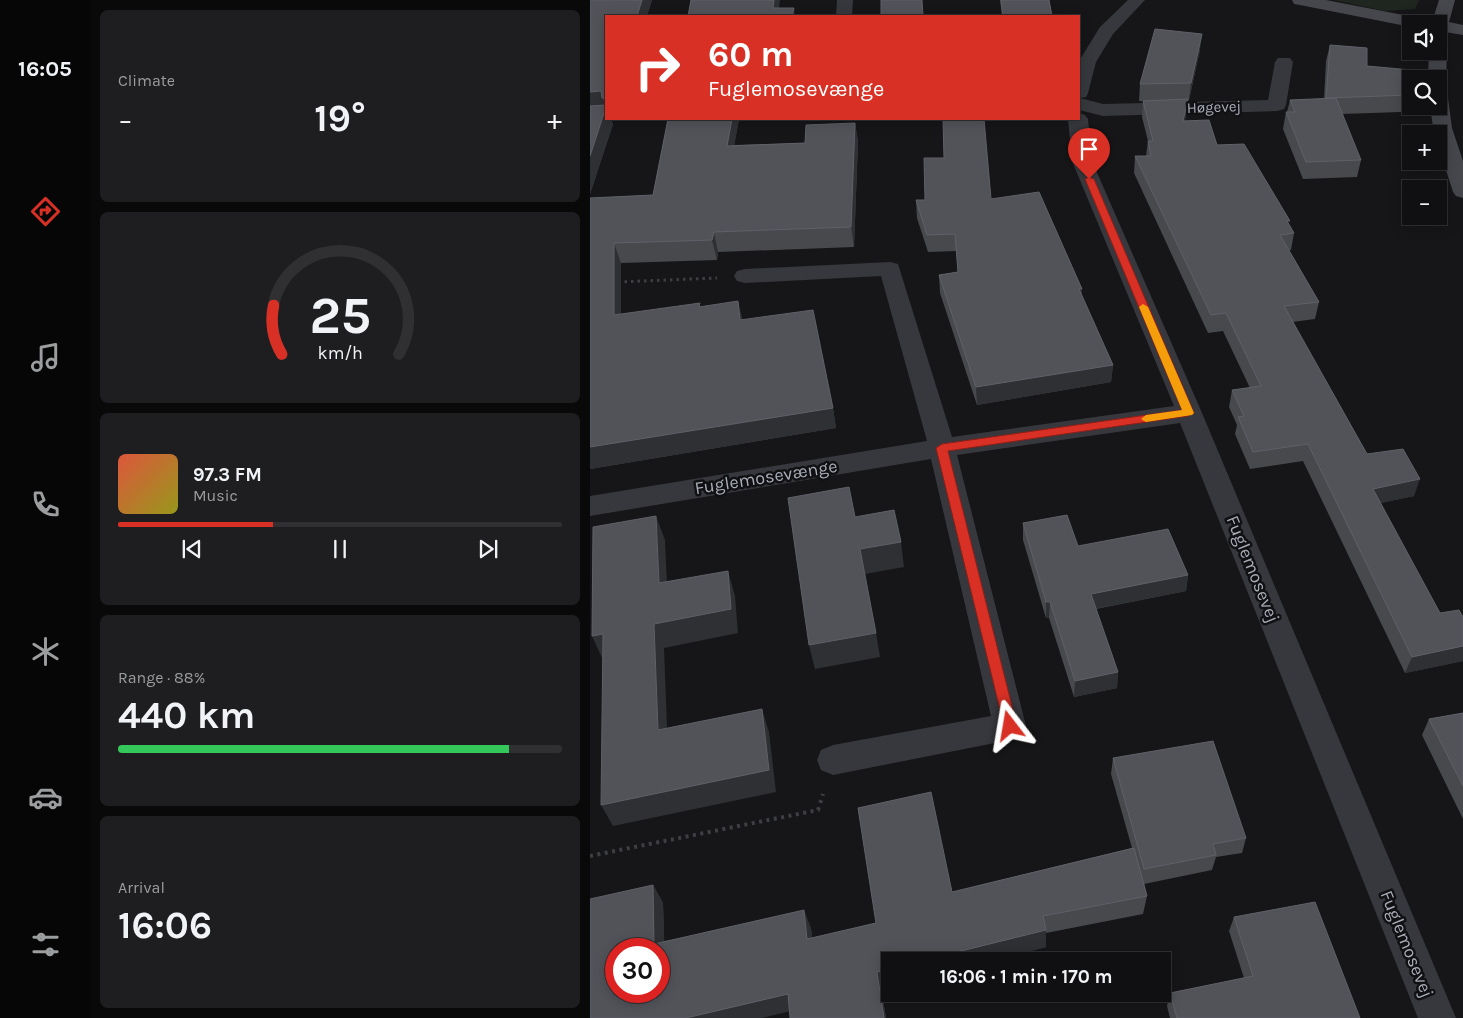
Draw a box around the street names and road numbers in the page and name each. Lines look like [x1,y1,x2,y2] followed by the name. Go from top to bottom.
[1187,97,1241,117] street label: Høgevej
[693,455,839,499] street label: Fuglemosevænge
[1222,512,1284,626] street label: Fuglemosevej
[1376,887,1438,1001] street label: Fuglemosevej

